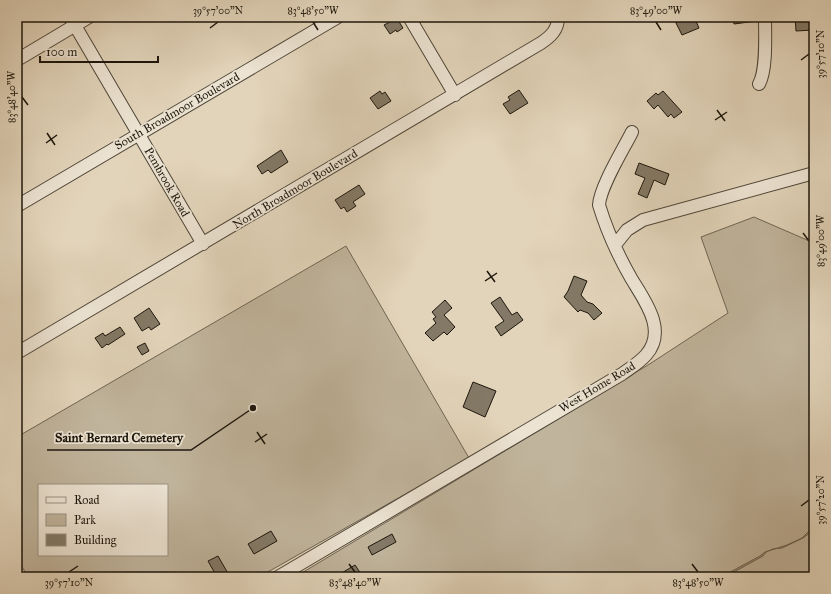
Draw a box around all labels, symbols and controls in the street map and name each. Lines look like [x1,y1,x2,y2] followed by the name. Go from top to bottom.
[193,5,244,17] text: 39°57'00"N
[288,5,339,17] text: 83°48'50"W
[630,5,683,17] text: 83°49'00"W
[815,29,827,78] text: 39°57'10"N
[40,38,158,64] scale bar
[46,45,77,59] text: 100 m
[112,70,242,152] street label: South Broadmoor Boulevard
[6,71,18,123] text: 83°48'40"W
[142,145,192,219] street label: Pembrook Road
[230,146,360,232] street label: North Broadmoor Boulevard
[815,214,827,267] text: 83°49'00"W
[556,359,638,415] street label: West Home Road
[47,425,191,450] callout: Saint Bernard Cemetery
[55,430,184,446] text: Saint Bernard Cemetery
[815,475,827,525] text: 39°57'20"N
[38,484,168,556] legend
[74,493,100,507] text: Road
[74,513,96,527] text: Park
[74,533,117,548] text: Building
[45,577,94,589] text: 39°57'10"N
[329,577,381,589] text: 83°48'40"W
[673,577,724,589] text: 83°48'50"W

